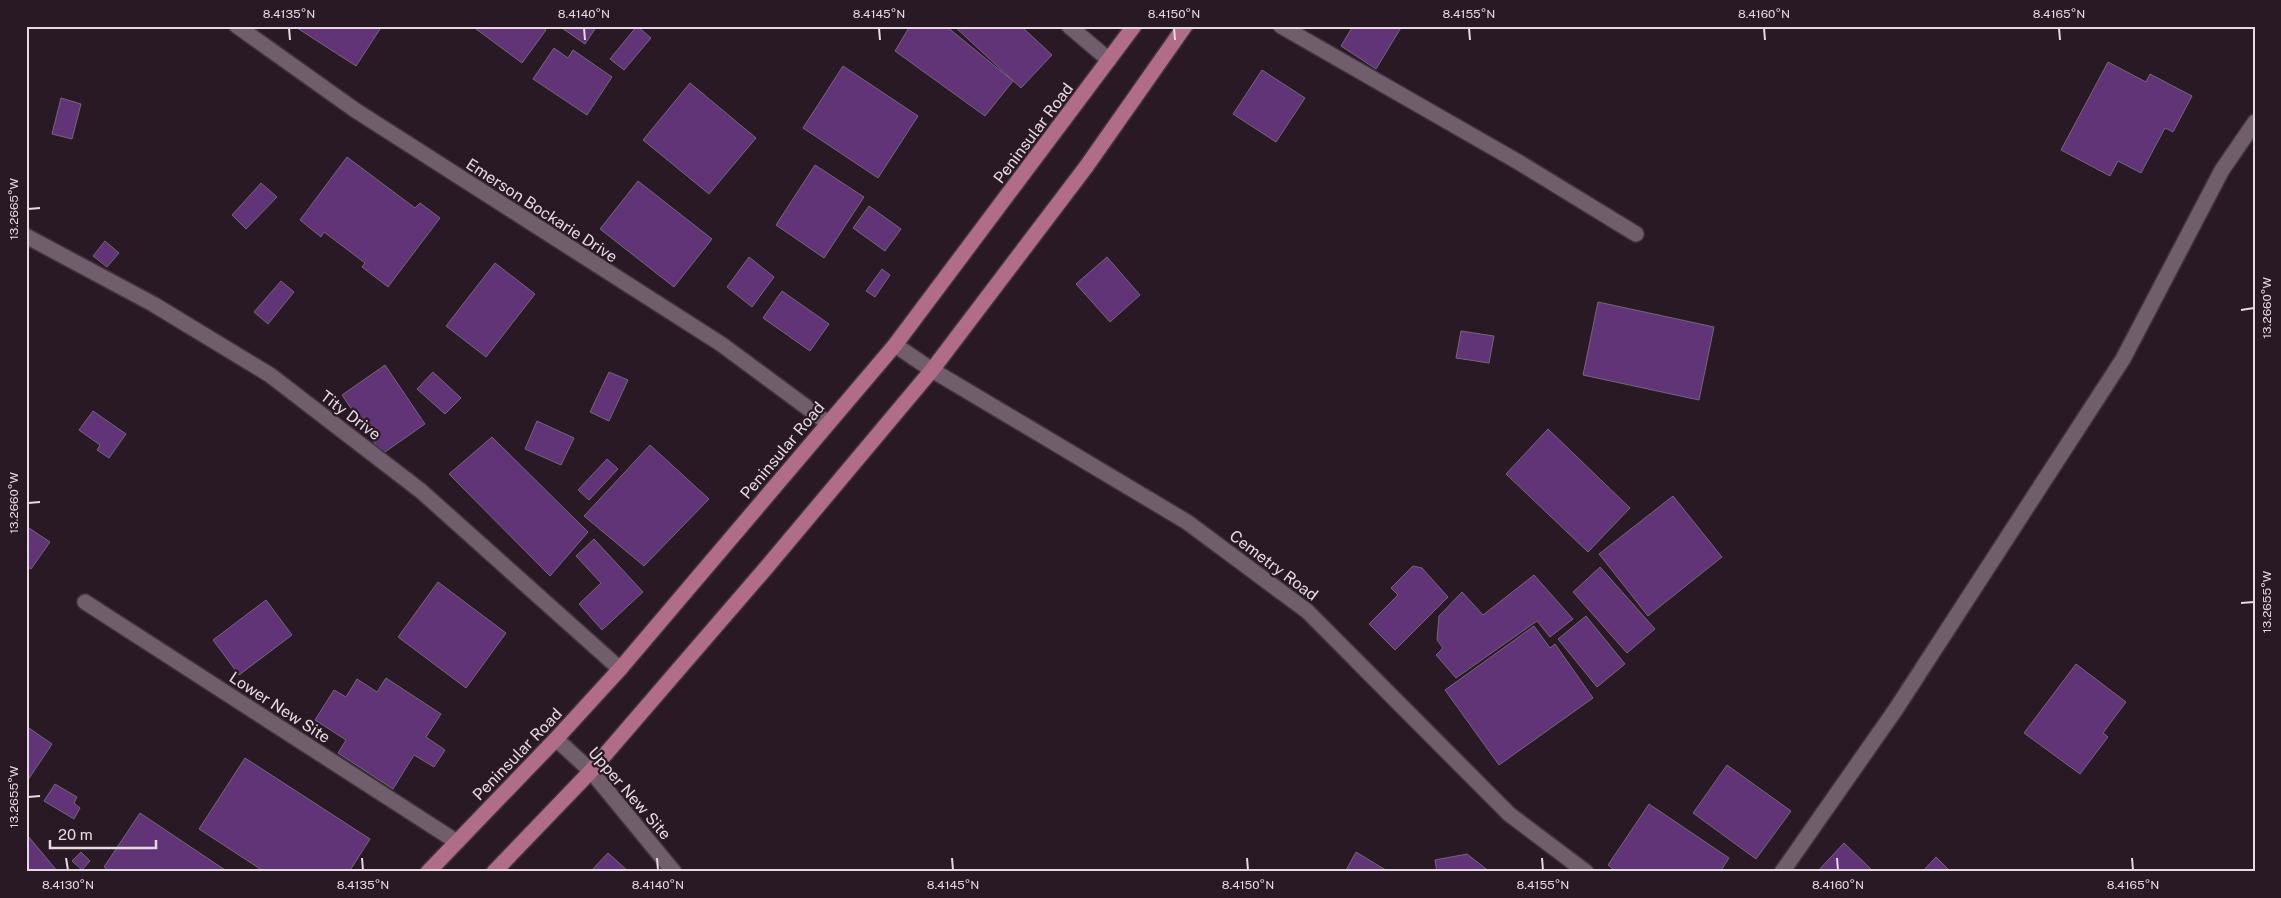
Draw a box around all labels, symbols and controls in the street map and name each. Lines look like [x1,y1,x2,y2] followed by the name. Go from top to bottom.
[263,7,315,21] text: 8.4135°N
[558,7,610,21] text: 8.4140°N
[853,7,905,21] text: 8.4145°N
[1148,7,1200,21] text: 8.4150°N
[1443,7,1495,21] text: 8.4155°N
[1738,7,1790,21] text: 8.4160°N
[2033,7,2085,21] text: 8.4165°N
[989,79,1077,187] street label: Peninsular Road
[463,154,621,266] street label: Emerson Bockarie Drive
[7,177,21,240] text: 13.2665°W
[2260,277,2274,339] text: 13.2660°W
[317,387,385,444] street label: Tity Drive
[736,398,828,503] street label: Peninsular Road
[7,472,21,534] text: 13.2660°W
[1226,526,1322,605] street label: Cemetry Road
[2260,570,2274,633] text: 13.2655°W
[226,668,334,747] street label: Lower New Site
[469,704,566,804] street label: Peninsular Road
[584,743,675,844] street label: Upper New Site
[7,765,21,828] text: 13.2655°W
[50,818,156,850] scale bar
[58,826,93,843] text: 20 m
[42,878,94,892] text: 8.4130°N
[337,878,389,892] text: 8.4135°N
[632,878,684,892] text: 8.4140°N
[927,878,979,892] text: 8.4145°N
[1222,878,1274,892] text: 8.4150°N
[1517,878,1569,892] text: 8.4155°N
[1812,878,1864,892] text: 8.4160°N
[2107,878,2159,892] text: 8.4165°N

